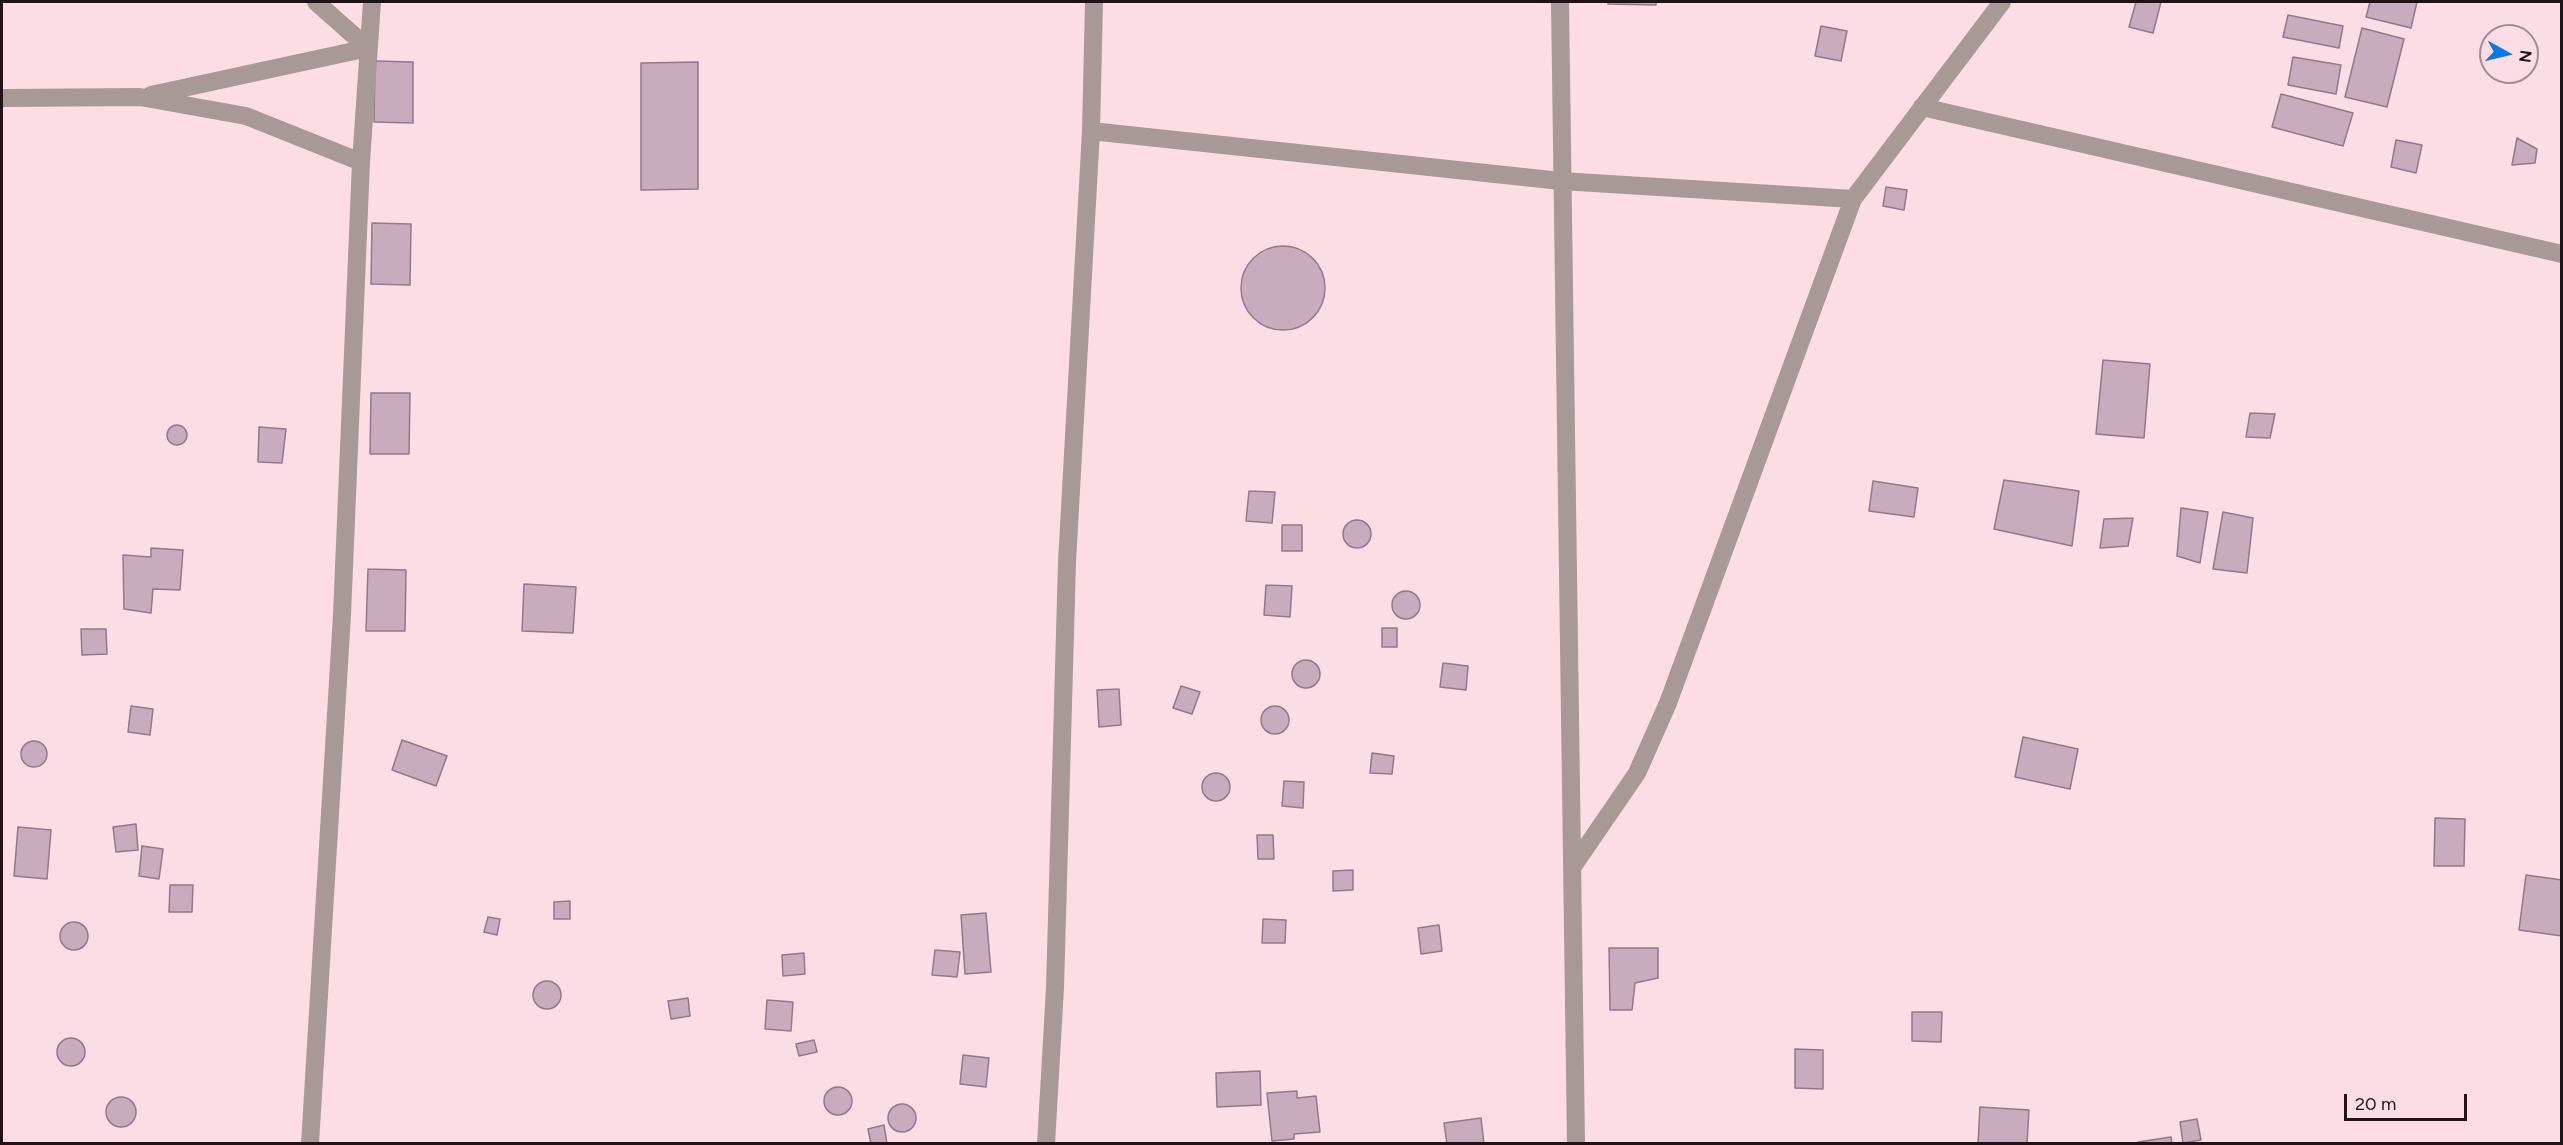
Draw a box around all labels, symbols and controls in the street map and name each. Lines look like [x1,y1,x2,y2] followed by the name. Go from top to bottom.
[2479,24,2539,84] north arrow
[2515,49,2536,64] text: N
[2347,1082,2470,1120] scale bar
[2355,1093,2396,1115] text: 20 m

